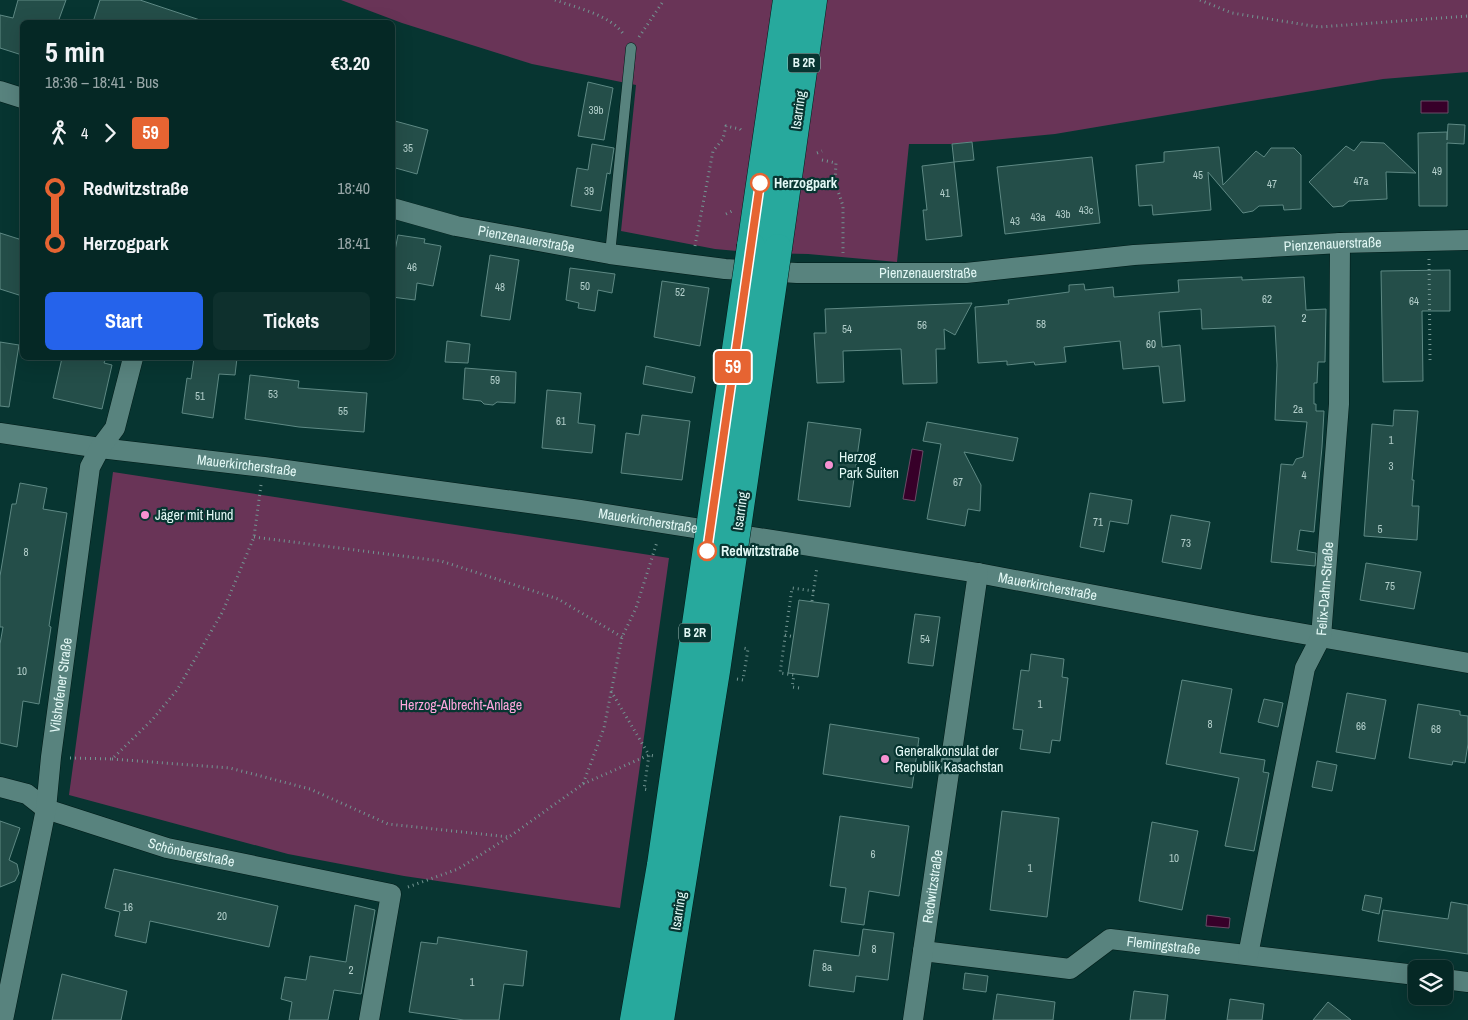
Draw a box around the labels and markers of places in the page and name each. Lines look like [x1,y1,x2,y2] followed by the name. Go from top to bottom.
[750,173,770,193] marker: Herzogpark
[774,174,838,192] place label: Herzogpark
[839,448,899,482] place label: Herzog Park Suiten
[823,459,835,471] marker: Herzog Park Suiten
[155,506,233,524] place label: Jäger mit Hund
[139,509,151,521] marker: Jäger mit Hund
[697,541,717,561] marker: Redwitzstraße
[721,542,799,560] place label: Redwitzstraße
[895,742,1004,776] place label: Generalkonsulat der Republik Kasachstan
[879,753,891,765] marker: Generalkonsulat der Republik Kasachstan

